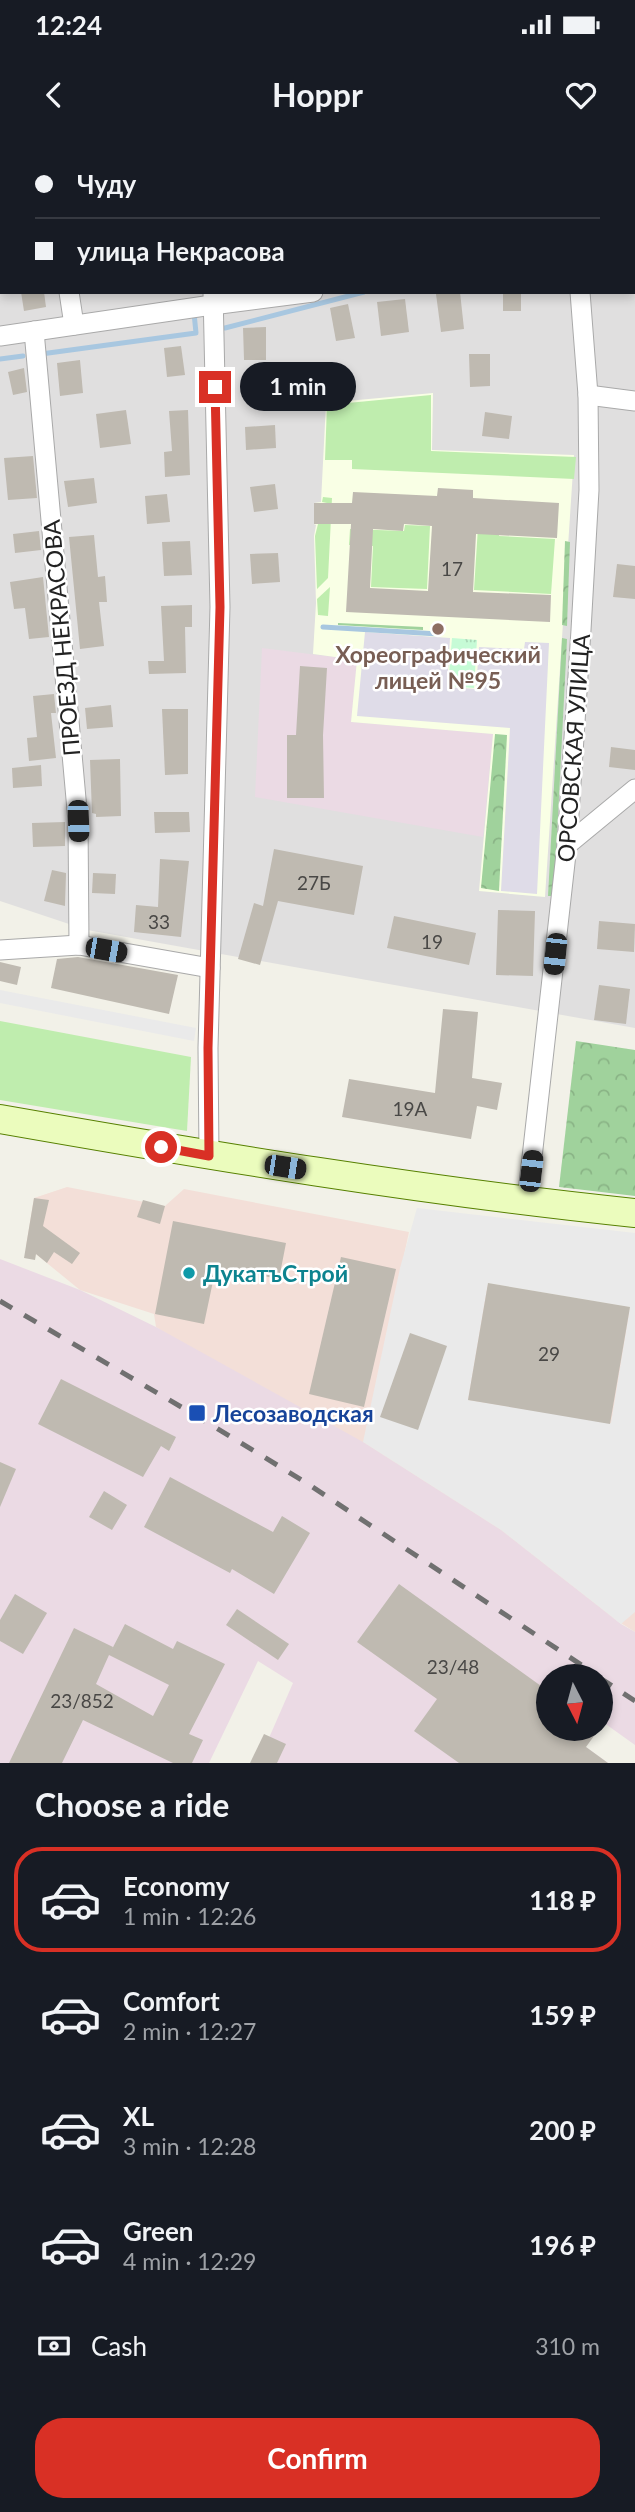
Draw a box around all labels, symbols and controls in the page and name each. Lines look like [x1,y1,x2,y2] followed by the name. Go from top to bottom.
[35,9,102,41] text: 12:24
[272,75,363,114] text: Hoppr
[35,76,73,114] icon: back
[562,76,600,114] icon: heart
[77,168,136,200] text: Чуду
[77,235,285,267] text: улица Некрасова
[240,362,355,412] callout: 1 min
[199,371,231,403] route end
[269,372,327,400] text: 1 min
[37,518,85,757] street label: ПРОЕЗД НЕКРАСОВА
[441,557,463,580] house number: 17
[430,621,446,637] marker: Хореографический лицей №95
[551,632,595,863] street label: ОРСОВСКАЯ УЛИЦА
[335,640,541,694] place label: Хореографический лицей №95
[67,800,90,842] car
[297,871,331,894] house number: 27Б
[148,910,170,933] house number: 33
[421,930,443,953] house number: 19
[543,932,568,976] car
[84,936,129,964] car
[393,1097,428,1120] house number: 19А
[145,1131,177,1163] route start
[519,1149,544,1193] car
[263,1153,308,1181] car
[203,1259,348,1287] place label: ДукатъСтрой
[181,1265,197,1281] marker: ДукатъСтрой
[538,1342,560,1365] house number: 29
[212,1399,374,1427] place label: Лесозаводская
[187,1403,207,1423] marker: Лесозаводская
[427,1655,479,1678] house number: 23/48
[536,1664,612,1741] north arrow
[536,1664,613,1741] map controls
[50,1689,114,1712] house number: 23/852
[35,1785,229,1824] text: Choose a ride
[39,1868,102,1931] icon: car
[123,1870,229,1902] text: Economy
[529,1884,596,1916] text: 118 ₽
[123,1902,256,1930] text: 1 min · 12:26
[39,1983,102,2046] icon: car
[123,1985,220,2017] text: Comfort
[529,1999,596,2031] text: 159 ₽
[123,2017,256,2045] text: 2 min · 12:27
[39,2098,102,2161] icon: car
[123,2100,154,2132] text: XL
[529,2114,596,2146] text: 200 ₽
[123,2132,256,2160] text: 3 min · 12:28
[39,2213,102,2276] icon: car
[123,2215,193,2247] text: Green
[529,2229,596,2261] text: 196 ₽
[123,2247,256,2275] text: 4 min · 12:29
[35,2327,73,2365] icon: cash
[91,2330,147,2362] text: Cash
[535,2332,600,2360] text: 310 m
[35,2418,600,2498] button: Confirm

